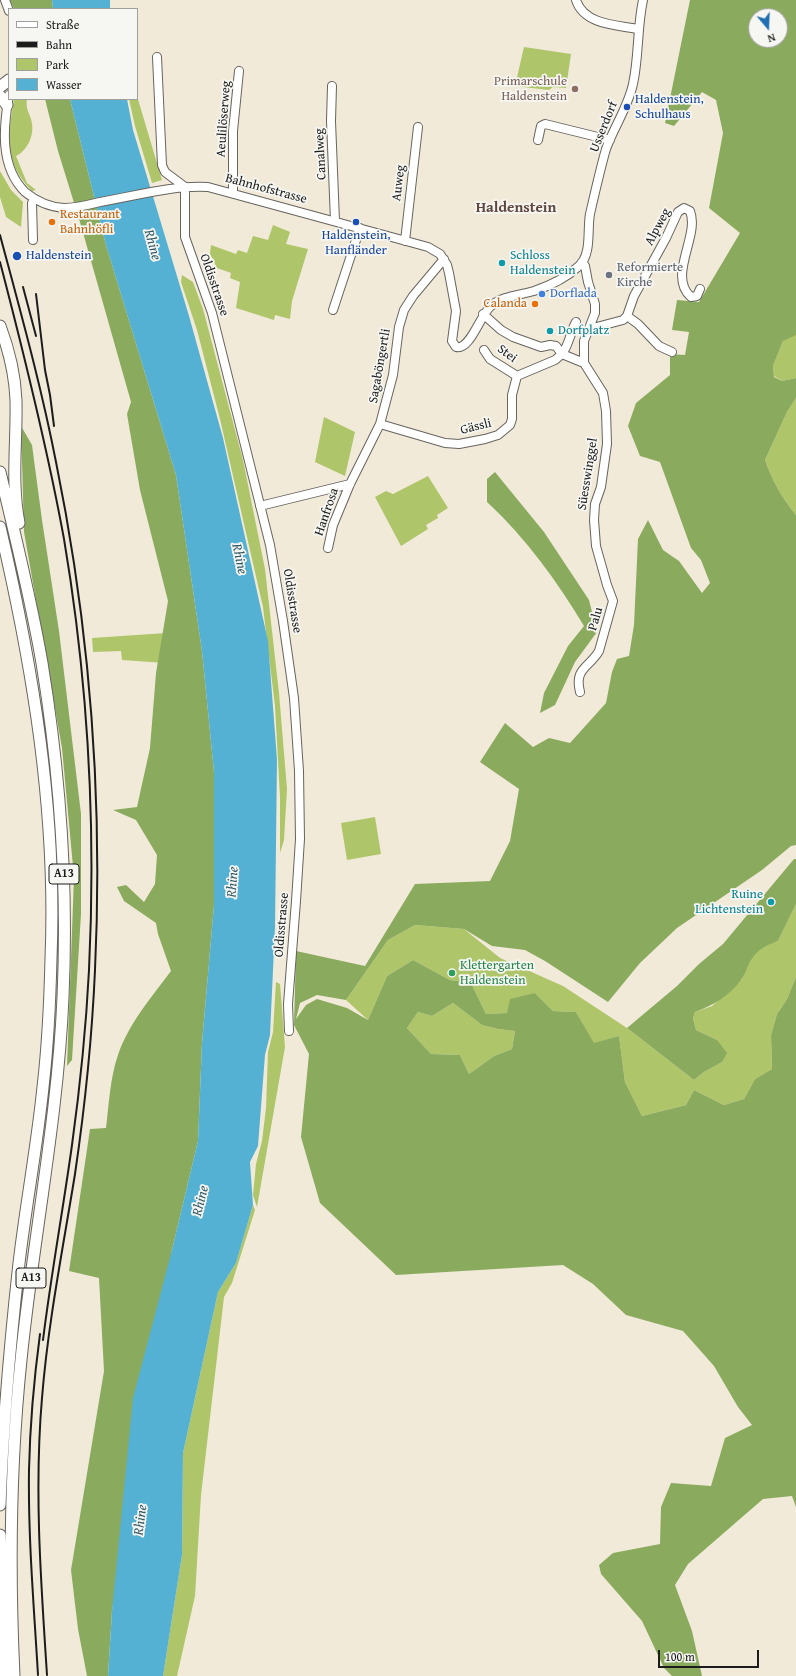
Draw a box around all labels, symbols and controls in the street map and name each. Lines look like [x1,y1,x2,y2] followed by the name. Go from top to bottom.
[8,8,138,100] legend
[748,8,788,48] north arrow
[46,16,79,33] text: Straße
[766,30,778,47] text: N
[46,36,72,53] text: Bahn
[46,56,69,73] text: Park
[494,74,567,105] place label: Primarschule Haldenstein
[46,76,82,93] text: Wasser
[214,80,234,158] street label: Aeulilöserweg
[570,84,580,94] marker: Primarschule Haldenstein
[635,92,704,123] place label: Haldenstein, Schulhaus
[587,99,621,155] street label: Usserdorf
[622,102,632,112] marker: Haldenstein, Schulhaus
[312,128,330,180] street label: Canalweg
[389,164,409,202] street label: Auweg
[224,171,308,207] street label: Bahnhofstrasse
[476,199,556,217] district label: Haldenstein
[642,206,674,248] street label: Alpweg
[60,207,120,238] place label: Restaurant Bahnhöfli
[47,217,57,227] marker: Restaurant Bahnhöfli
[351,217,361,227] marker: Haldenstein, Hanfländer
[140,228,164,262] water label: Rhine
[322,228,390,259] place label: Haldenstein, Hanfländer
[26,248,92,264] place label: Haldenstein
[510,248,576,279] place label: Schloss Haldenstein
[11,250,23,262] marker: Haldenstein
[196,252,232,318] street label: Oldisstrasse
[497,258,507,268] marker: Schloss Haldenstein
[617,260,683,291] place label: Reformierte Kirche
[604,270,614,280] marker: Reformierte Kirche
[550,286,597,302] place label: Dorflada
[537,289,547,299] marker: Dorflada
[484,296,527,312] place label: Calanda
[530,299,540,309] marker: Calanda
[558,323,609,339] place label: Dorfplatz
[545,326,555,336] marker: Dorfplatz
[366,327,394,405] street label: Sagaböngertli
[494,342,520,366] street label: Stei
[459,416,493,438] street label: Gässli
[575,437,601,511] street label: Süesswinggel
[312,486,342,538] street label: Hanfrosa
[228,542,250,576] water label: Rhine
[279,568,305,634] street label: Oldisstrasse
[585,605,607,633] street label: Palu
[49,864,79,884] road number: A13
[224,866,242,898] water label: Rhine
[695,887,763,918] place label: Ruine Lichtenstein
[271,892,293,958] street label: Oldisstrasse
[766,897,776,907] marker: Ruine Lichtenstein
[460,958,534,989] place label: Klettergarten Haldenstein
[447,968,457,978] marker: Klettergarten Haldenstein
[189,1184,213,1218] water label: Rhine
[16,1268,46,1288] road number: A13
[131,1504,151,1536] water label: Rhine
[660,1642,761,1668] scale bar
[665,1648,695,1665] text: 100 m

